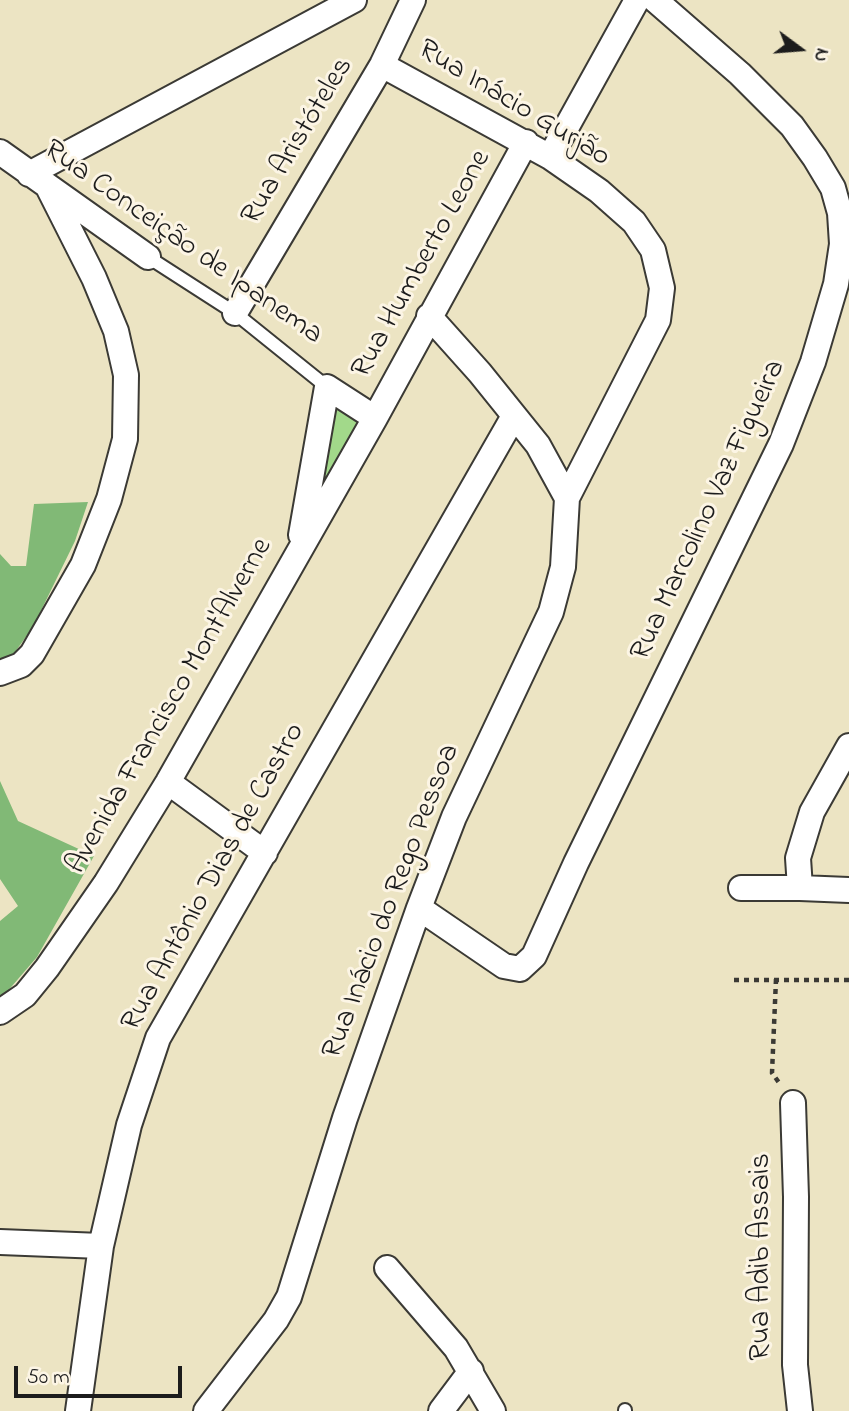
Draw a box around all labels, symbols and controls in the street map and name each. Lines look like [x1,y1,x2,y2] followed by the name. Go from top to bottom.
[765,14,835,84] north arrow
[410,33,616,177] street label: Rua Inácio Gurjão
[806,45,835,65] text: N
[235,52,363,232] street label: Rua Aristóteles
[35,134,329,354] street label: Rua Conceição de Ipanema
[345,145,501,385] street label: Rua Humberto Leone
[624,355,796,667] street label: Rua Marcolino Vaz Figueira
[60,533,282,881] street label: Avenida Francisco Mont'Alverne
[115,718,315,1038] street label: Rua Antônio Dias de Castro
[316,740,470,1064] street label: Rua Inácio do Rego Pessoa
[745,1153,781,1361] street label: Rua Adib Assais
[18,1352,186,1396] scale bar
[27,1363,70,1393] text: 50 m

